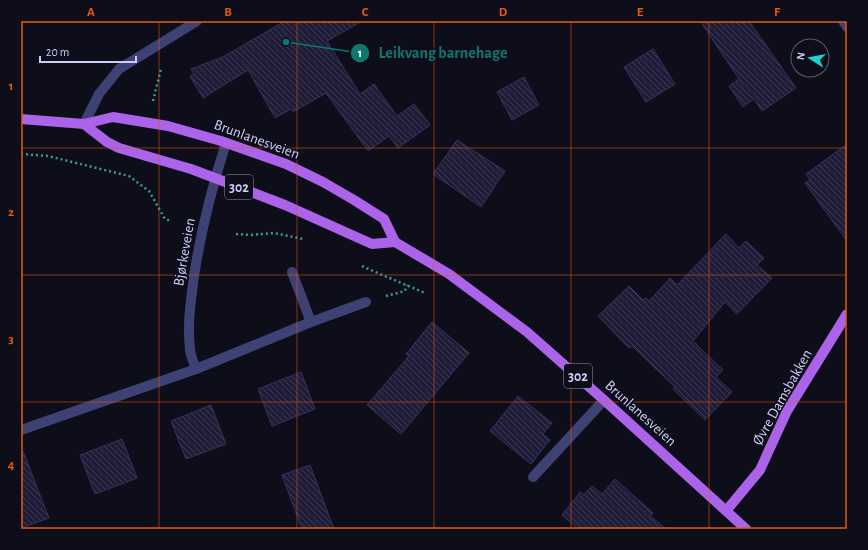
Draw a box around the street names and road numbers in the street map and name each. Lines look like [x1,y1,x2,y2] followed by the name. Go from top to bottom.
[212,117,302,162] street label: Brunlanesveien
[225,175,253,199] road number: 302
[171,217,198,287] street label: Bjørkeveien
[750,347,815,448] street label: Øvre Damsbakken
[564,364,592,388] road number: 302
[602,378,679,449] street label: Brunlanesveien

